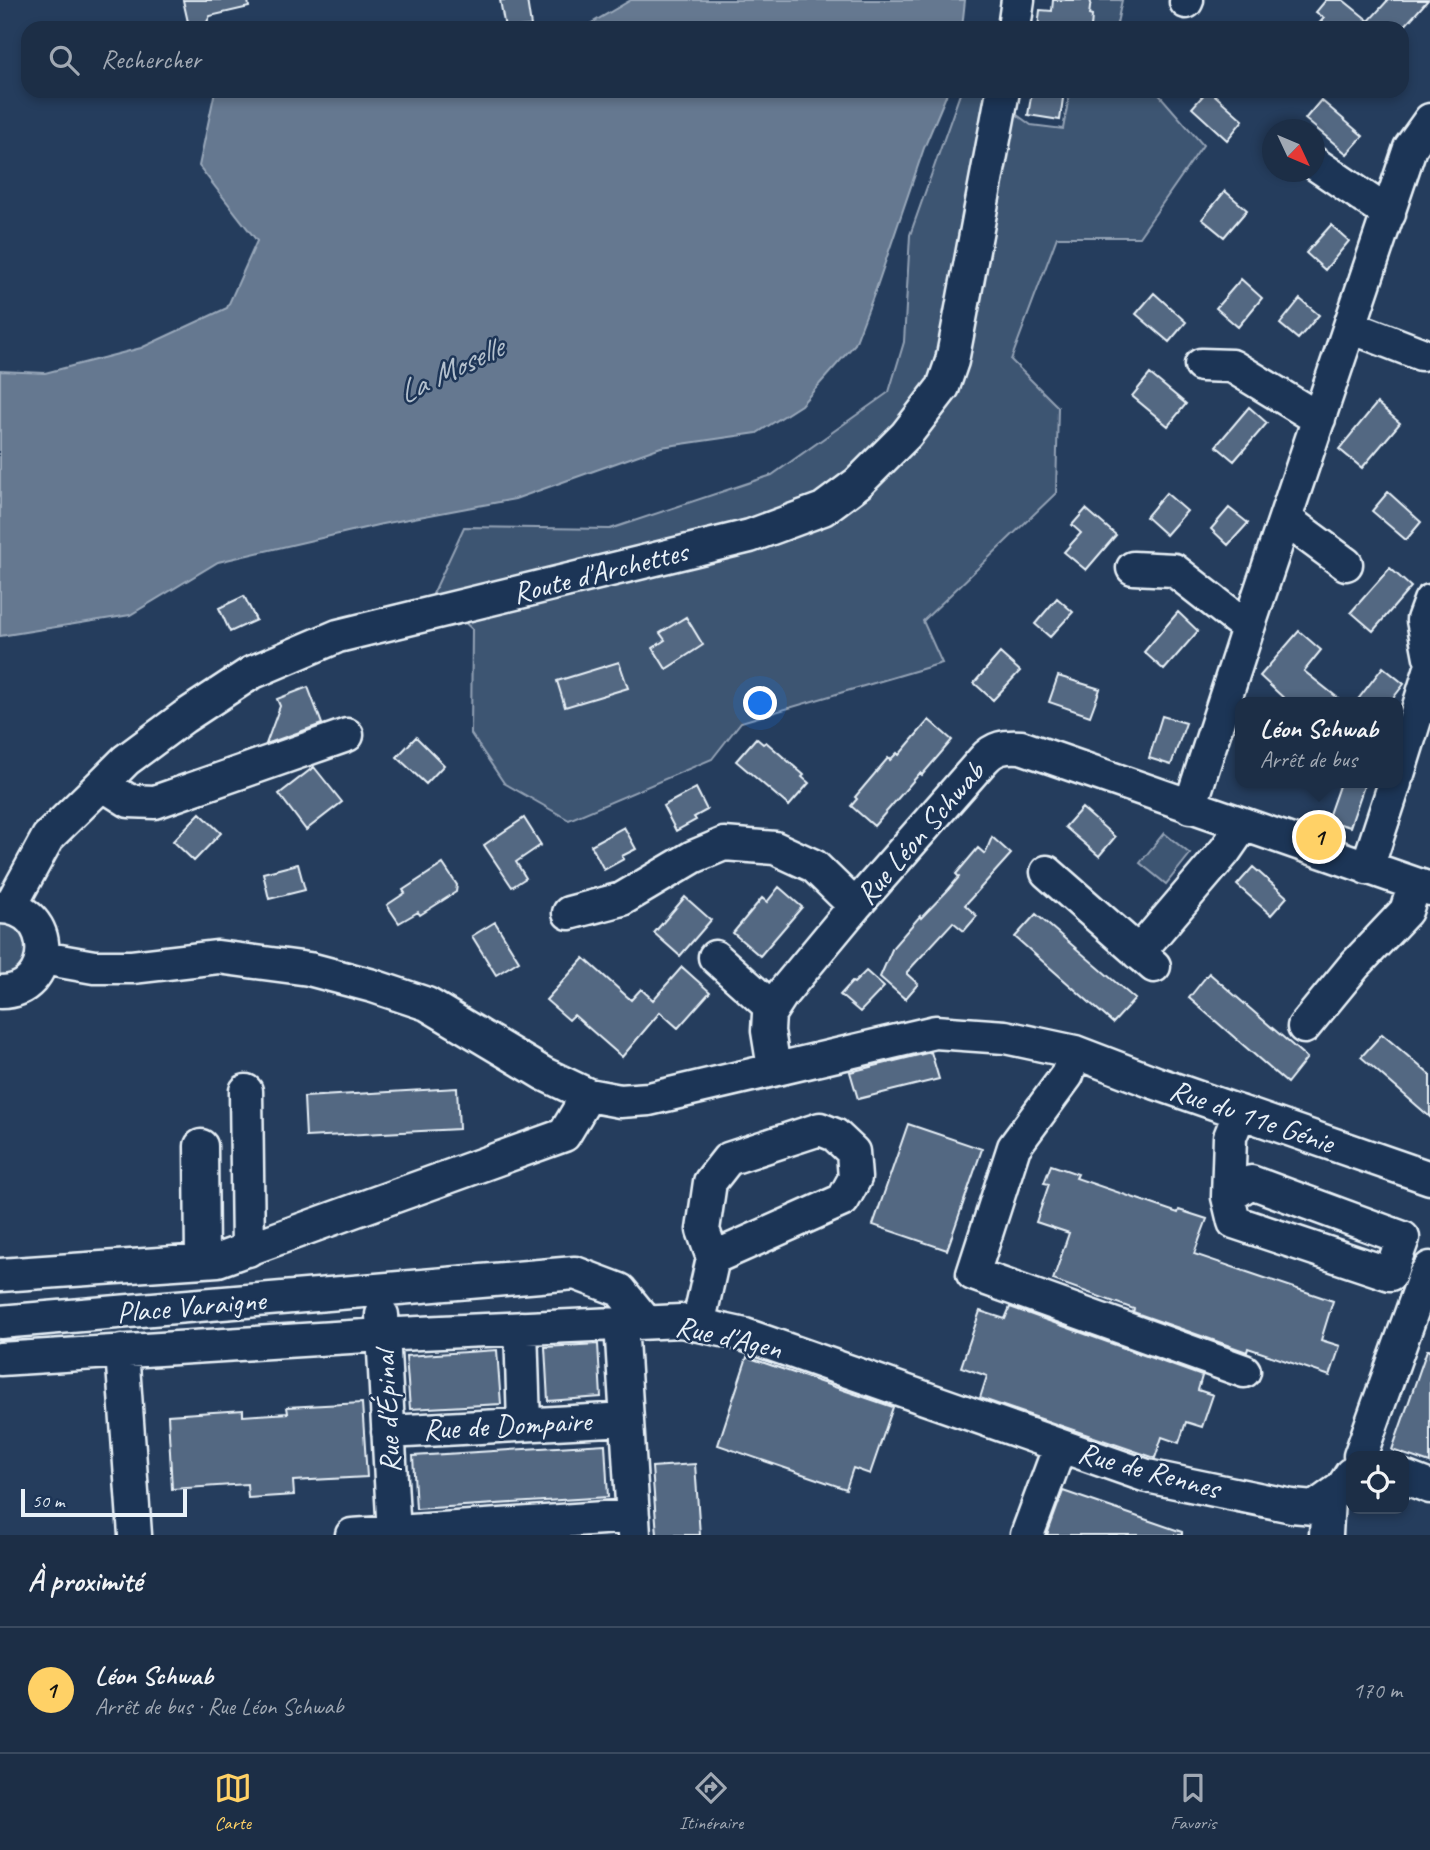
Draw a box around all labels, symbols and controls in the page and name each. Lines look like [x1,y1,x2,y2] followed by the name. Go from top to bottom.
[21,21,1409,98] search box
[45,41,83,79] icon: search
[101,43,201,76] text: Rechercher
[1262,119,1325,182] north arrow
[391,325,514,413] water label: La Moselle
[509,531,694,612] street label: Route d'Archettes
[743,686,777,720] your location
[1235,697,1403,788] popup
[1260,712,1378,745] text: Léon Schwab
[1260,745,1357,774] text: Arrêt de bus
[847,752,994,912] street label: Rue Léon Schwab
[1296,811,1342,863] pin: 1
[1165,1070,1341,1162] street label: Rue du 11e Génie
[115,1280,269,1331] street label: Place Varaigne
[672,1306,786,1368] street label: Rue d'Agen
[365,1345,409,1474] street label: Rue d'Épinal
[422,1402,594,1448] street label: Rue de Dompaire
[1074,1433,1226,1508] street label: Rue de Rennes
[1346,1451,1409,1514] map controls
[1346,1451,1409,1514] button: locate
[21,1486,187,1518] scale bar
[32,1489,64,1513] text: 50 m
[28,1562,142,1600] text: À proximité
[95,1659,213,1692] text: Léon Schwab
[46,1676,56,1705] text: 1
[1353,1676,1402,1705] text: 170 m
[95,1692,344,1721] text: Arrêt de bus · Rue Léon Schwab
[214,1769,252,1835] tab: Carte
[679,1769,743,1835] tab: Itinéraire
[1170,1769,1216,1835] tab: Favoris

